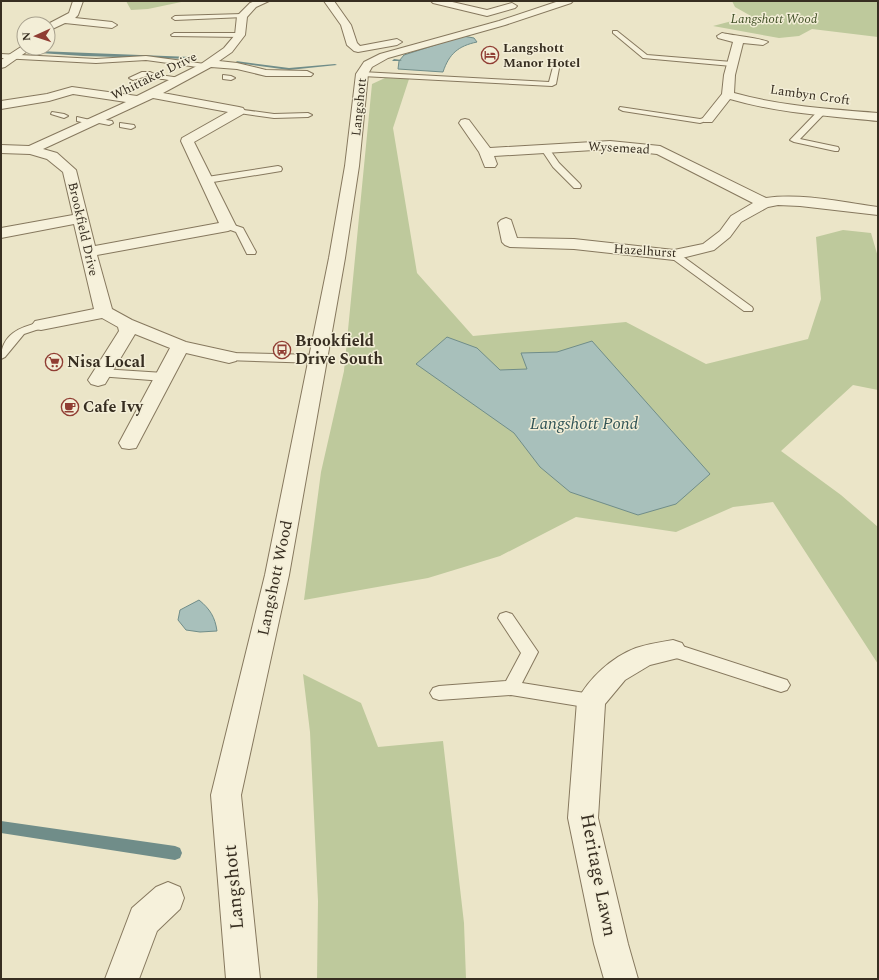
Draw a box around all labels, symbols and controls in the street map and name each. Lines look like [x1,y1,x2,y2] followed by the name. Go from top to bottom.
[731,9,818,29] park label: Langshott Wood
[16,16,56,56] north arrow
[18,32,35,41] text: N
[503,38,580,73] place label: Langshott Manor Hotel
[480,45,500,65] hotel icon: Langshott Manor Hotel
[108,47,200,105] street label: Whittaker Drive
[346,76,372,137] street label: Langshott
[769,79,851,111] street label: Lambyn Croft
[587,136,651,160] street label: Wysemead
[62,180,104,278] street label: Brookfield Drive
[613,239,678,263] street label: Hazelhurst
[295,329,383,371] place label: Brookfield Drive South
[272,340,292,360] bus stop icon: Brookfield Drive South
[67,350,145,374] place label: Nisa Local
[44,352,64,372] supermarket icon: Nisa Local
[83,395,144,419] place label: Cafe Ivy
[60,397,80,417] cafe icon: Cafe Ivy
[530,411,639,437] water label: Langshott Pond
[251,518,299,638] street label: Langshott Wood
[572,811,624,939] street label: Heritage Lawn
[216,843,252,931] street label: Langshott

